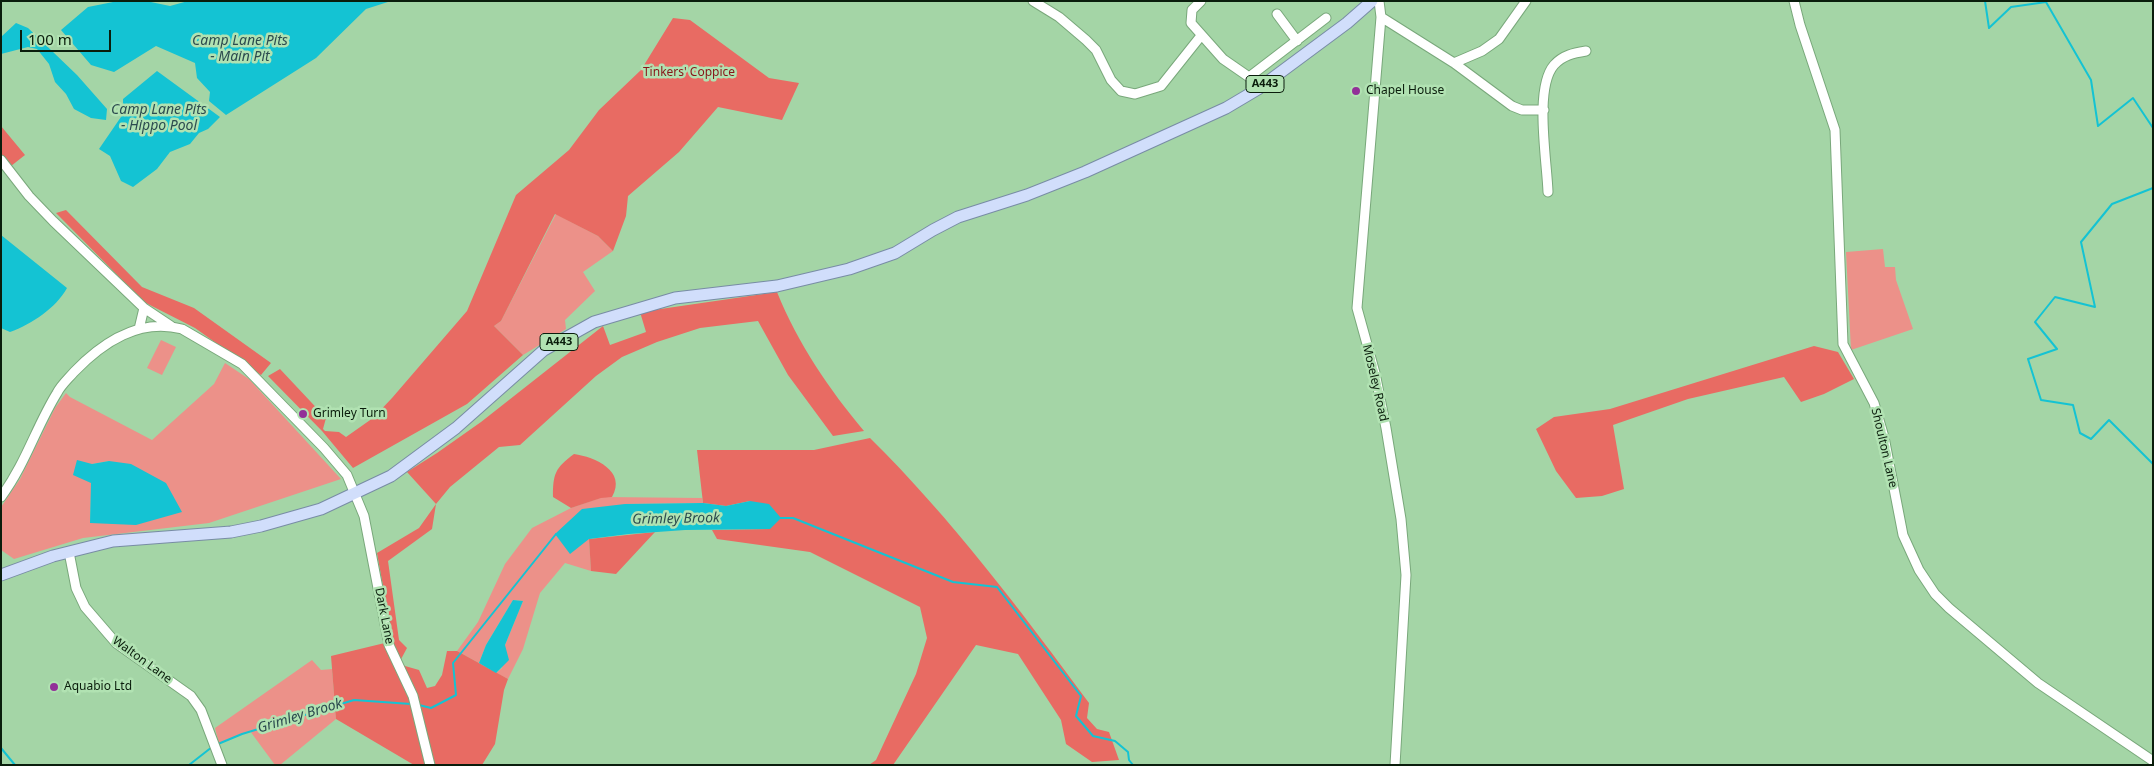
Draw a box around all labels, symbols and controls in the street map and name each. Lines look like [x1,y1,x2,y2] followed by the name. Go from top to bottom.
[22,20,114,52] scale bar
[28,29,72,49] text: 100 m
[192,33,288,65] water label: Camp Lane Pits - Main Pit
[643,66,735,80] park label: Tinkers' Coppice
[1246,76,1284,92] road number: A443
[1366,84,1444,98] place label: Chapel House
[1350,85,1362,97] marker: Chapel House
[111,102,207,134] water label: Camp Lane Pits - Hippo Pool
[540,334,578,351] road number: A443
[1359,343,1391,423] street label: Moseley Road
[313,407,386,421] place label: Grimley Turn
[1868,407,1900,489] street label: Shoulton Lane
[297,408,309,420] marker: Grimley Turn
[632,510,720,528] water label: Grimley Brook
[371,587,397,645] street label: Dark Lane
[109,634,175,686] street label: Walton Lane
[64,680,132,694] place label: Aquabio Ltd
[48,681,60,693] marker: Aquabio Ltd
[256,695,344,737] water label: Grimley Brook

